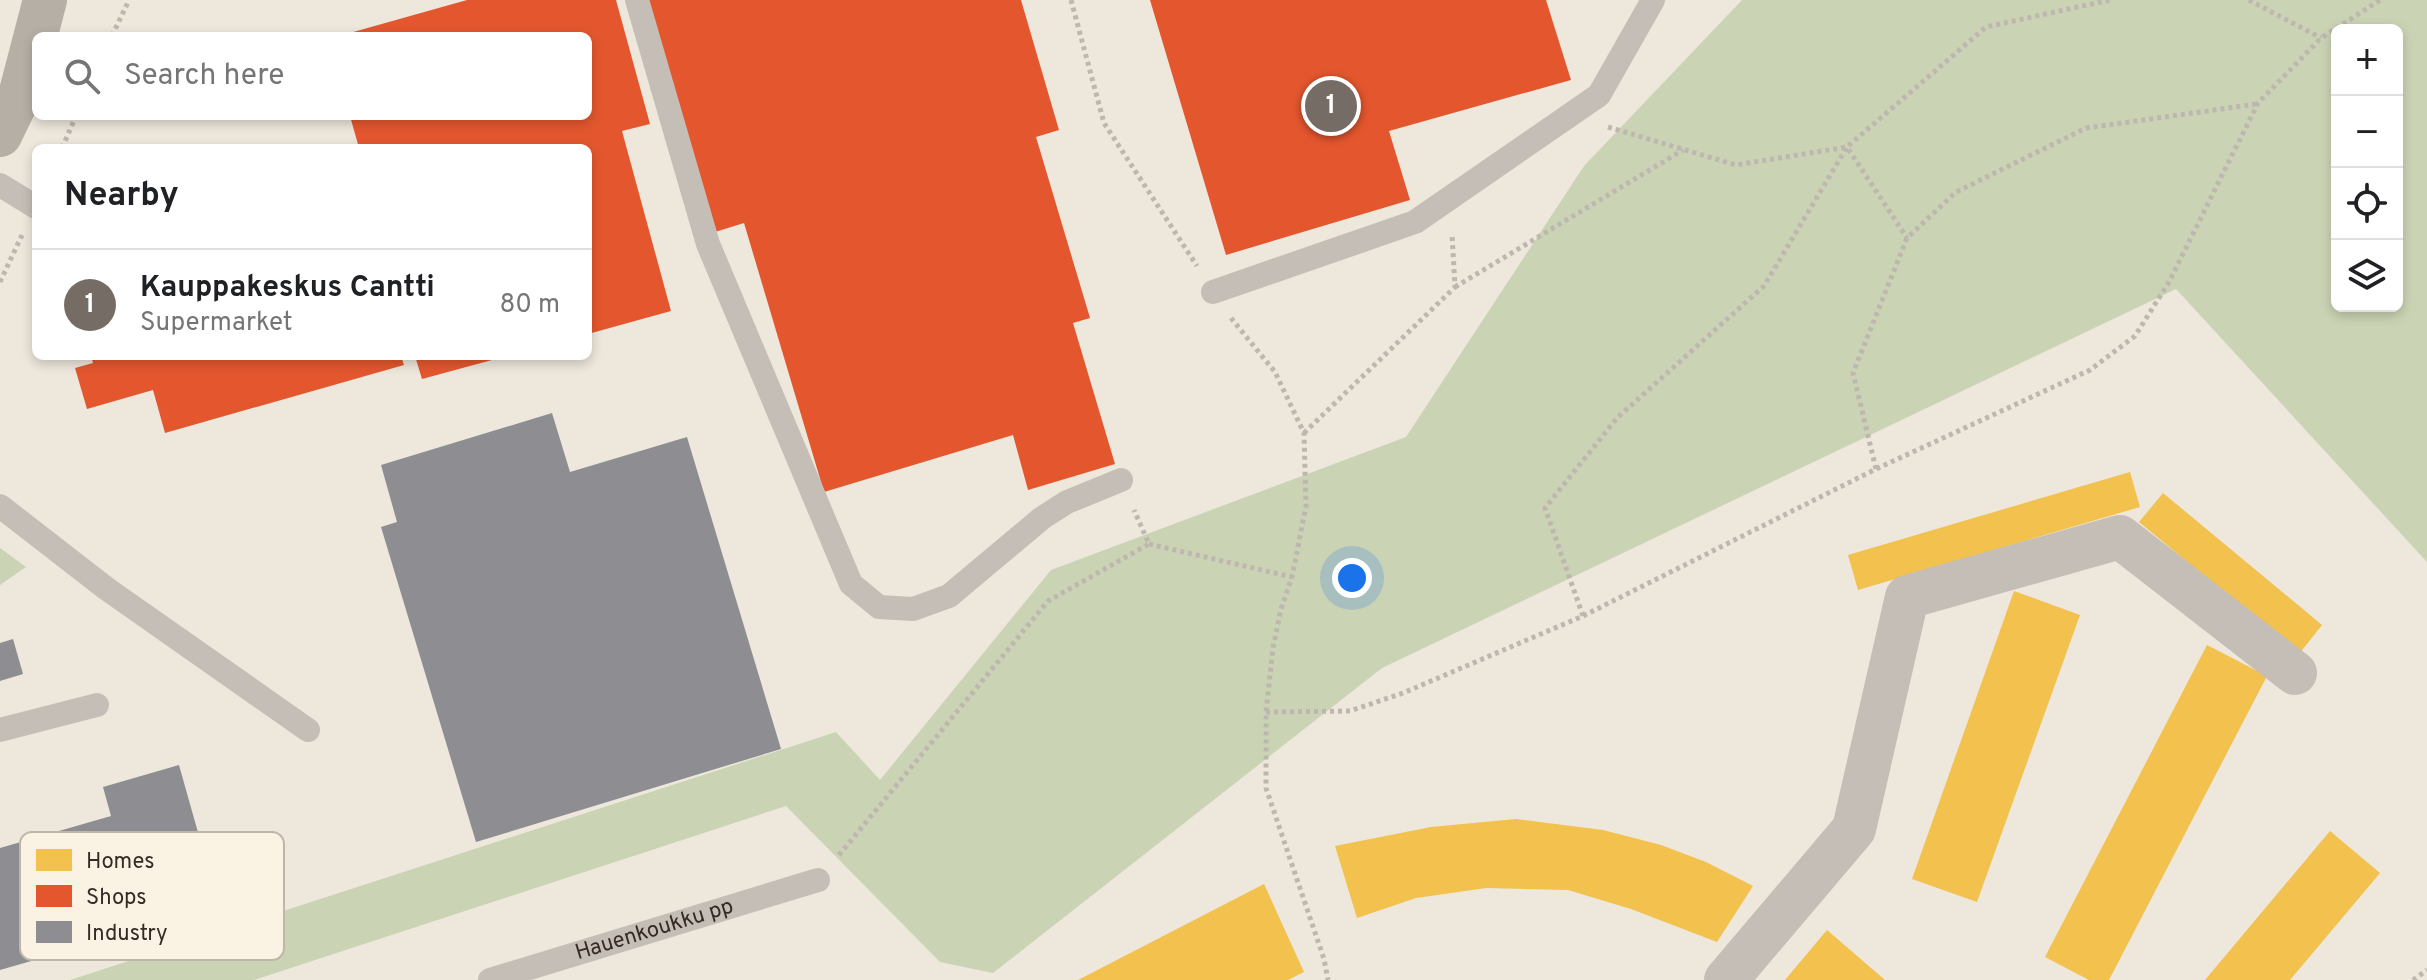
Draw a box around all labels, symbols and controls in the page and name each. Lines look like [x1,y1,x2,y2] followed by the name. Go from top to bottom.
[2331,24,2403,312] map controls
[2331,24,2403,96] button: +
[32,32,592,120] search box
[60,54,104,98] icon: search
[124,58,284,95] text: Search here
[1305,76,1357,136] pin: 1
[2331,96,2403,168] button: −
[2331,168,2403,240] button: locate
[64,175,179,218] text: Nearby
[2331,240,2403,312] button: layers
[140,270,435,307] text: Kauppakeskus Cantti
[85,289,95,322] text: 1
[500,289,560,322] text: 80 m
[140,307,292,340] text: Supermarket
[1332,558,1372,598] your location
[20,832,284,960] legend
[86,849,155,876] text: Homes
[86,885,147,912] text: Shops
[572,893,737,967] street label: Hauenkoukku pp
[86,921,168,948] text: Industry

